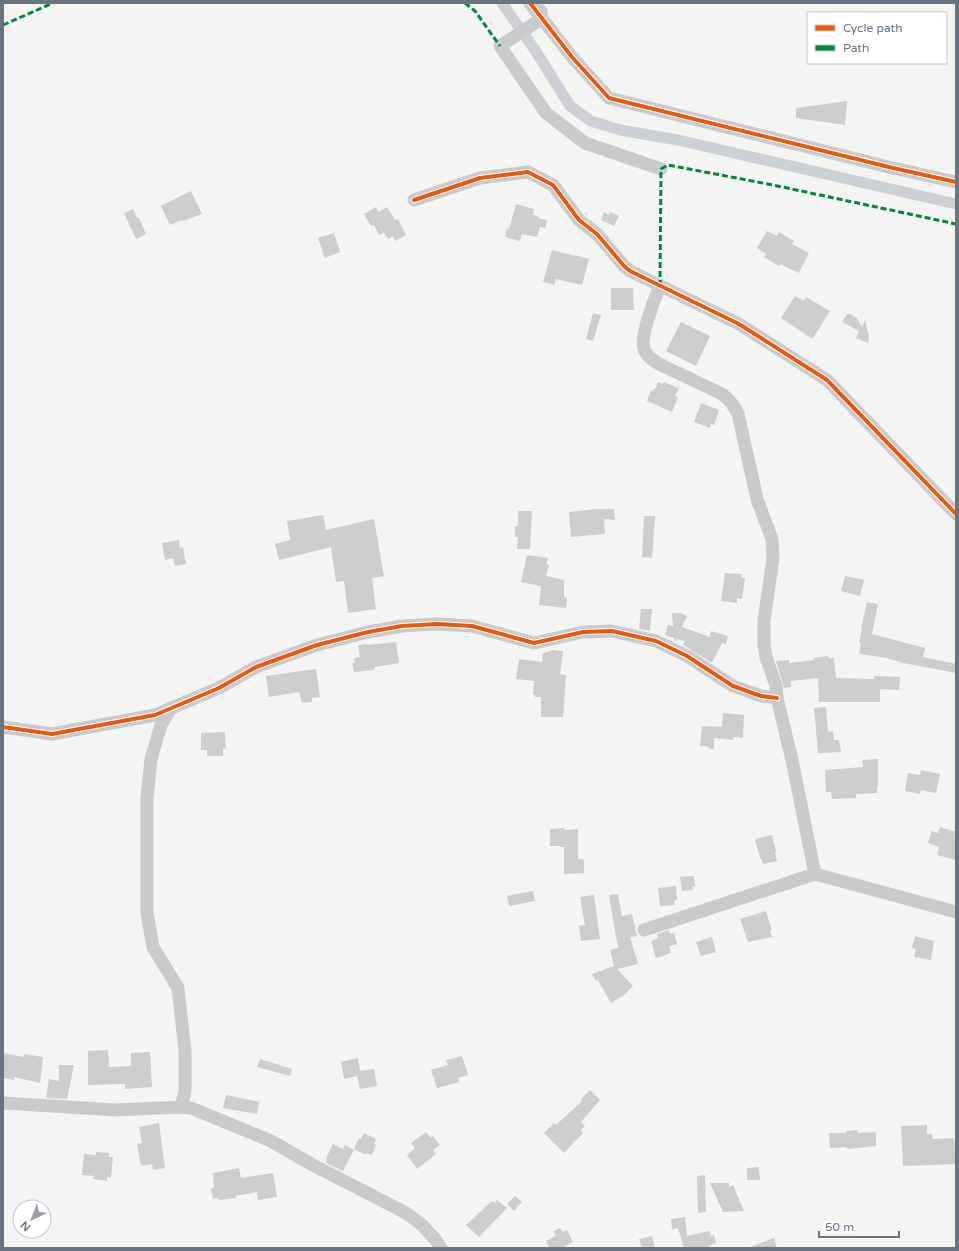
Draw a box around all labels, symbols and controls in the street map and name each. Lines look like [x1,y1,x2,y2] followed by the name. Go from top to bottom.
[807,12,947,64] legend
[843,21,902,35] text: Cycle path
[843,41,869,55] text: Path
[12,1199,52,1239] north arrow
[819,1213,899,1239] scale bar
[18,1218,33,1234] text: N
[825,1220,854,1234] text: 50 m

